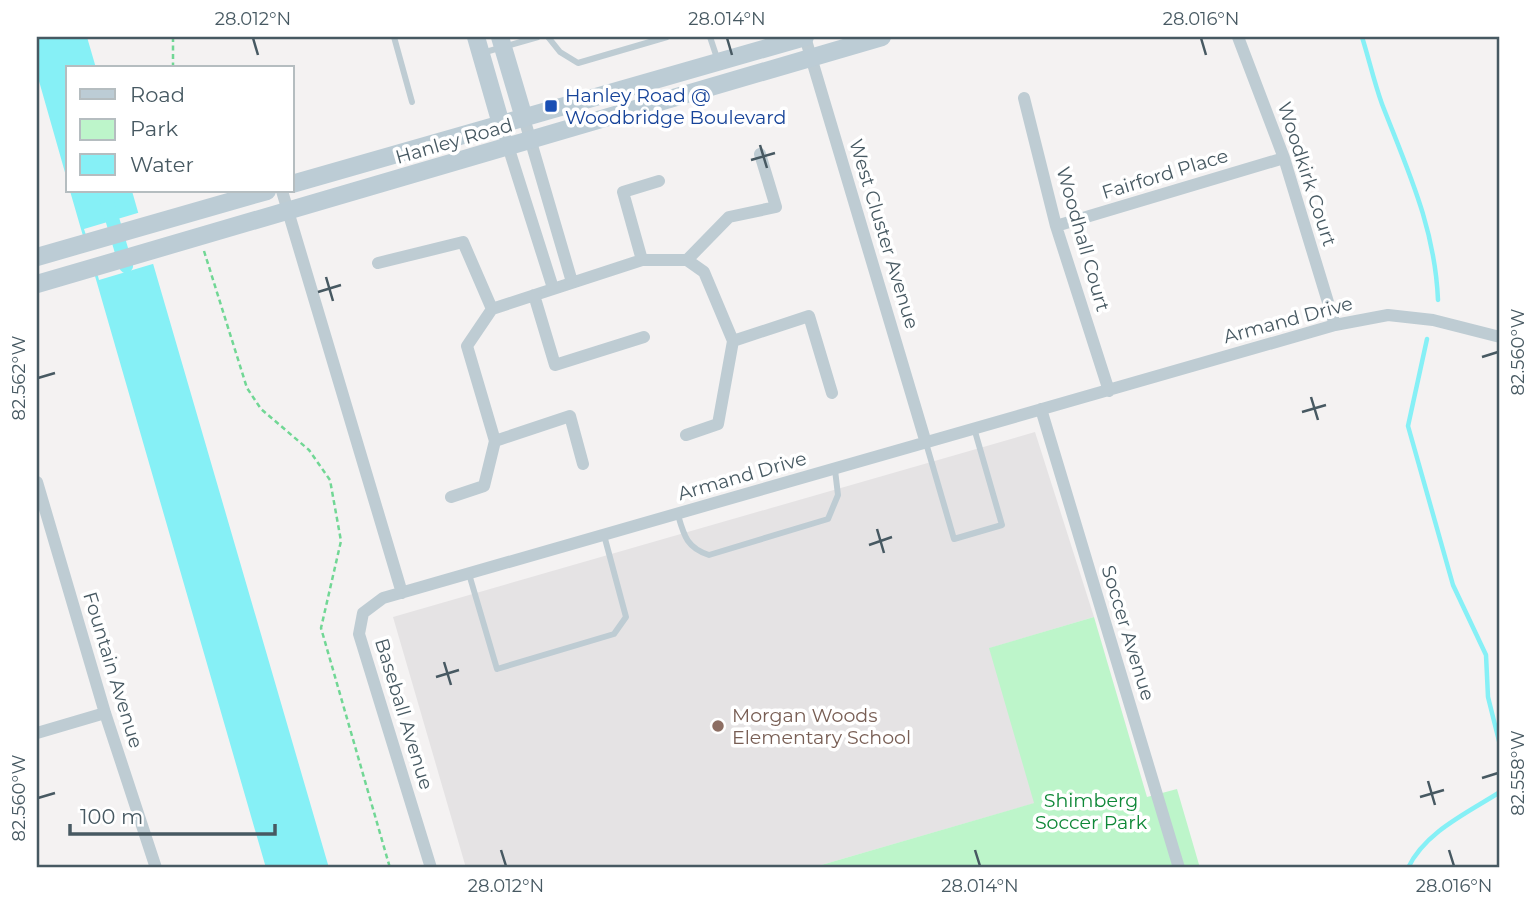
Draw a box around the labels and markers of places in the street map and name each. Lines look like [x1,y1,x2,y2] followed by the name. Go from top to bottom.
[565,84,786,129] place label: Hanley Road @ Woodbridge Boulevard
[543,98,559,114] marker: Hanley Road @ Woodbridge Boulevard
[732,704,911,749] place label: Morgan Woods Elementary School
[710,718,726,734] marker: Morgan Woods Elementary School

